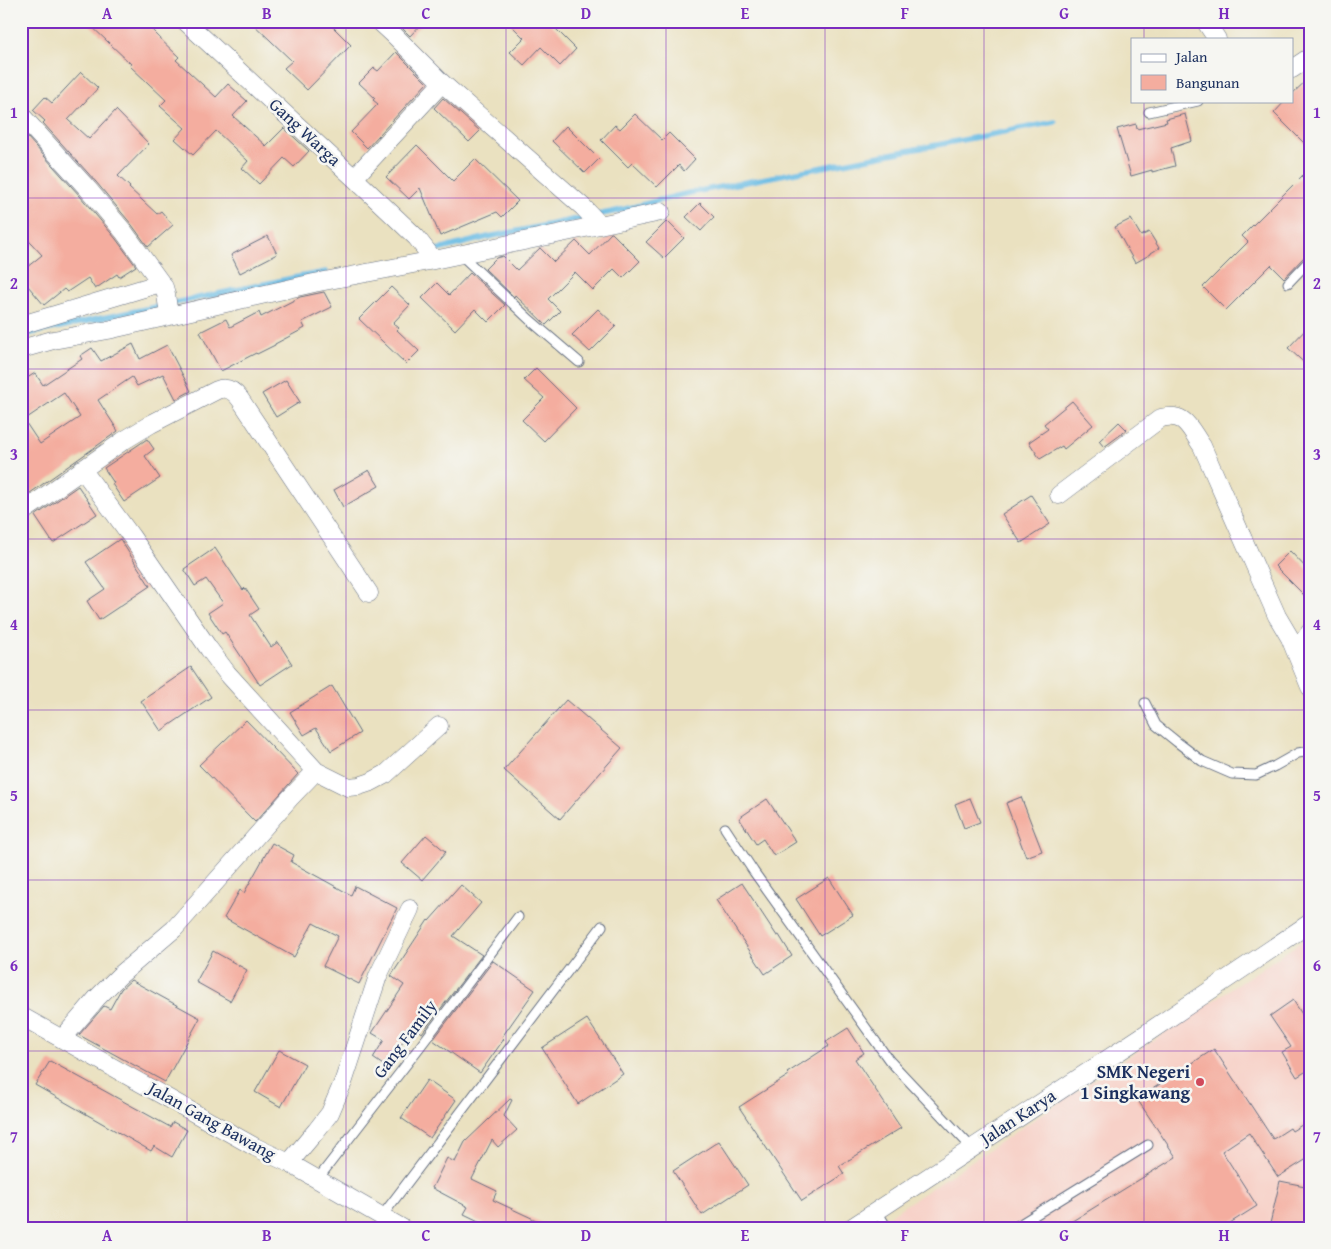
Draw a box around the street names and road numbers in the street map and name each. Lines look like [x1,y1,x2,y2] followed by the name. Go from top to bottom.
[263,91,348,173] street label: Gang Warga
[366,994,443,1084] street label: Gang Family
[142,1073,281,1167] street label: Jalan Gang Bawang
[973,1082,1061,1152] street label: Jalan Karya

